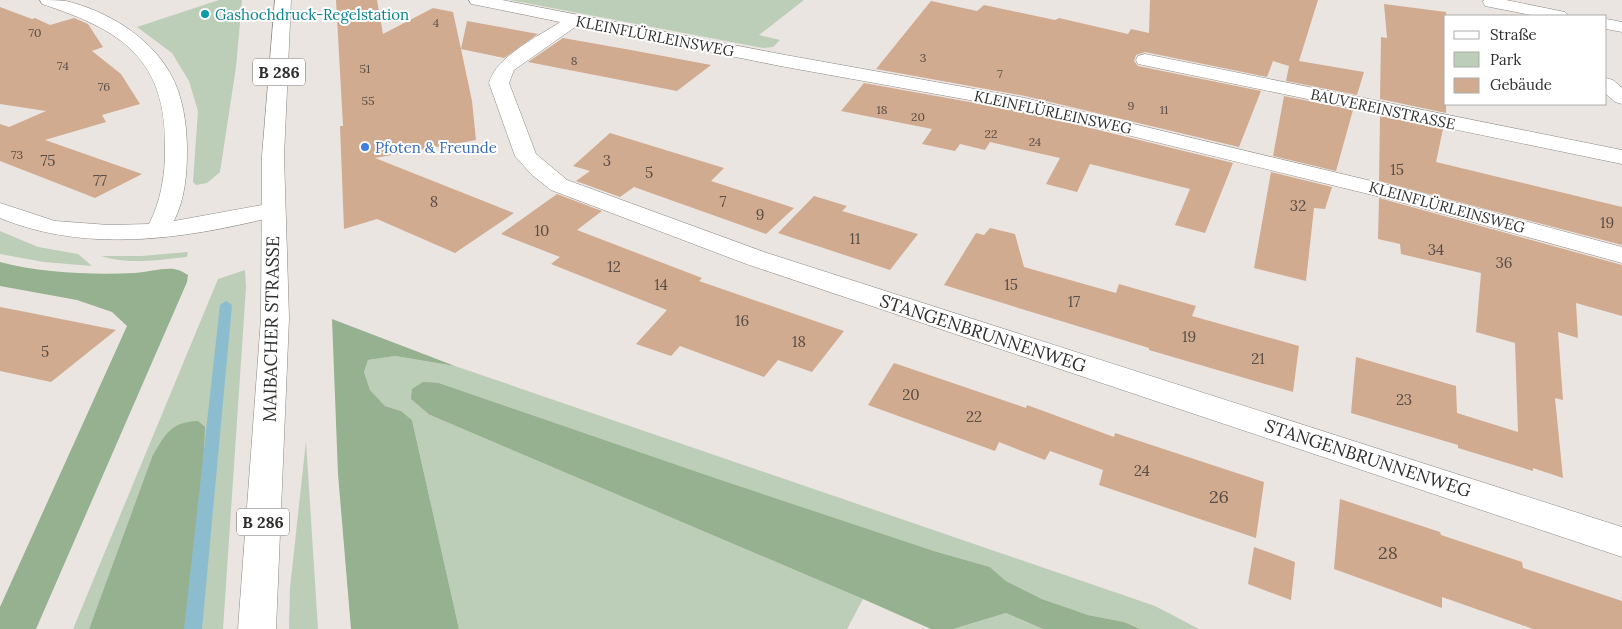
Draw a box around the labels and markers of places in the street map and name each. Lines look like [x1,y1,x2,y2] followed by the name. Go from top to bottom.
[215,5,409,24] place label: Gashochdruck-Regelstation
[199,8,211,20] marker: Gashochdruck-Regelstation
[375,138,497,157] place label: Pfoten & Freunde
[359,141,371,153] marker: Pfoten & Freunde

